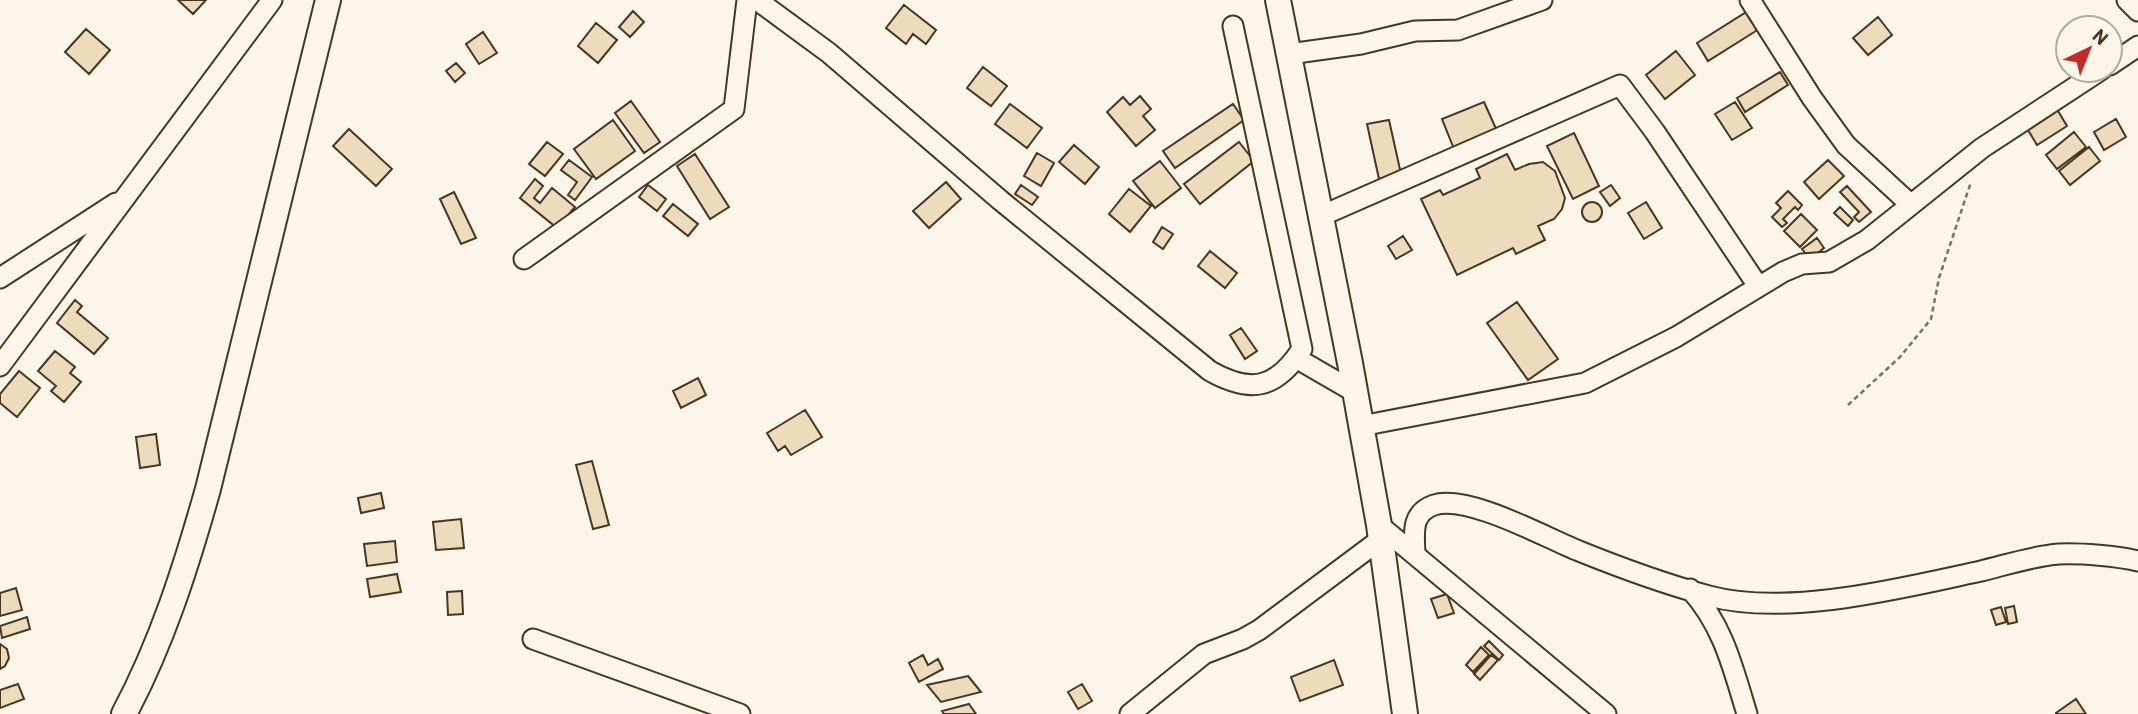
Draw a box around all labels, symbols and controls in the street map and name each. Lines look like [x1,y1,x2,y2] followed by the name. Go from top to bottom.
[2054,14,2124,84] north arrow
[2088,23,2113,49] text: N

